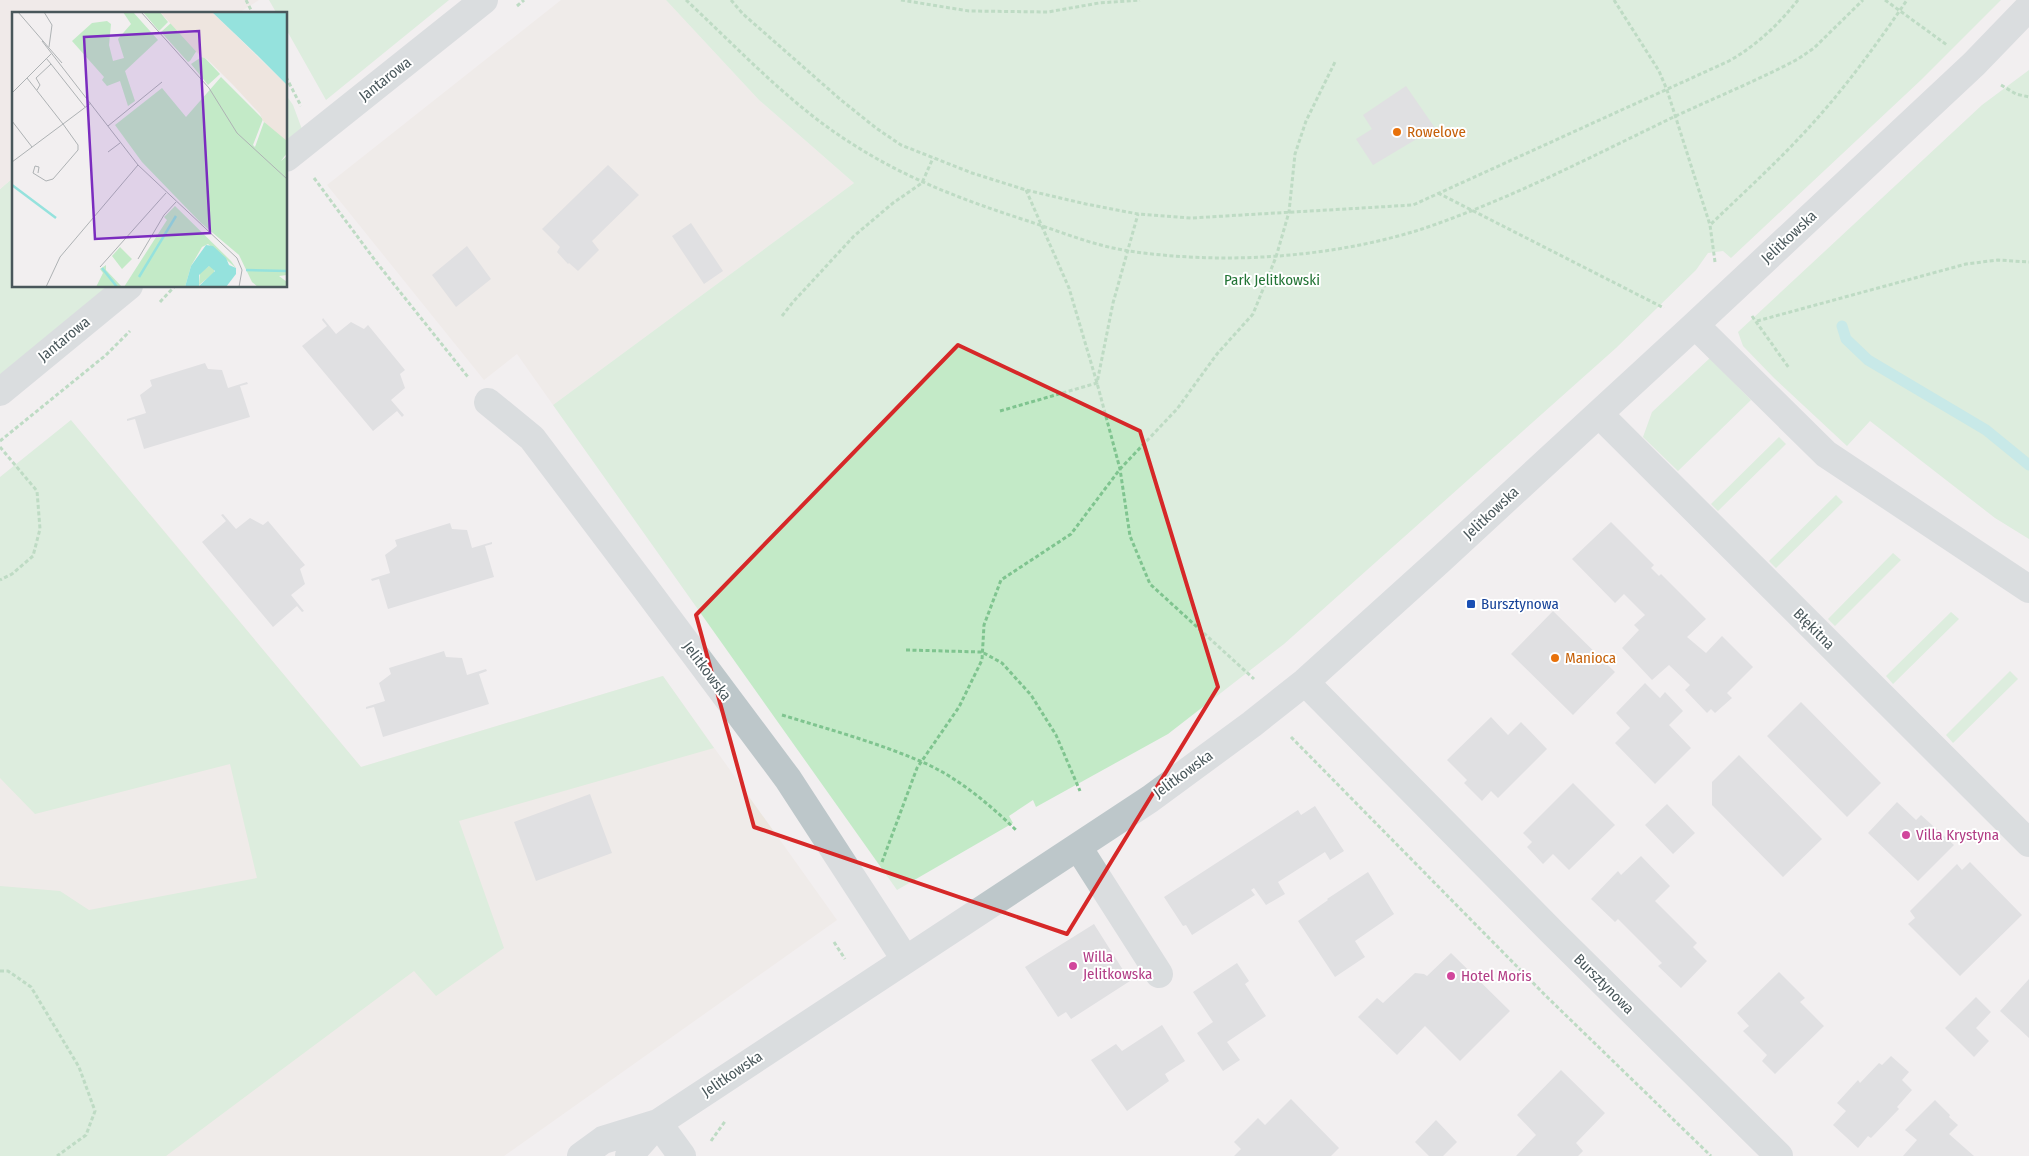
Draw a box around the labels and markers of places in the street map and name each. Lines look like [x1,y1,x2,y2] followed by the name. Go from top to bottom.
[1407,123,1466,141] place label: Rowelove
[1391,126,1403,138] marker: Rowelove
[1481,595,1559,613] place label: Bursztynowa
[1465,598,1477,610] marker: Bursztynowa
[1565,649,1616,667] place label: Manioca
[1549,652,1561,664] marker: Manioca
[1916,826,1999,844] place label: Villa Krystyna
[1900,829,1912,841] marker: Villa Krystyna
[1083,948,1152,983] place label: Willa Jelitkowska
[1067,960,1079,972] marker: Willa Jelitkowska
[1461,967,1532,985] place label: Hotel Moris
[1445,970,1457,982] marker: Hotel Moris

